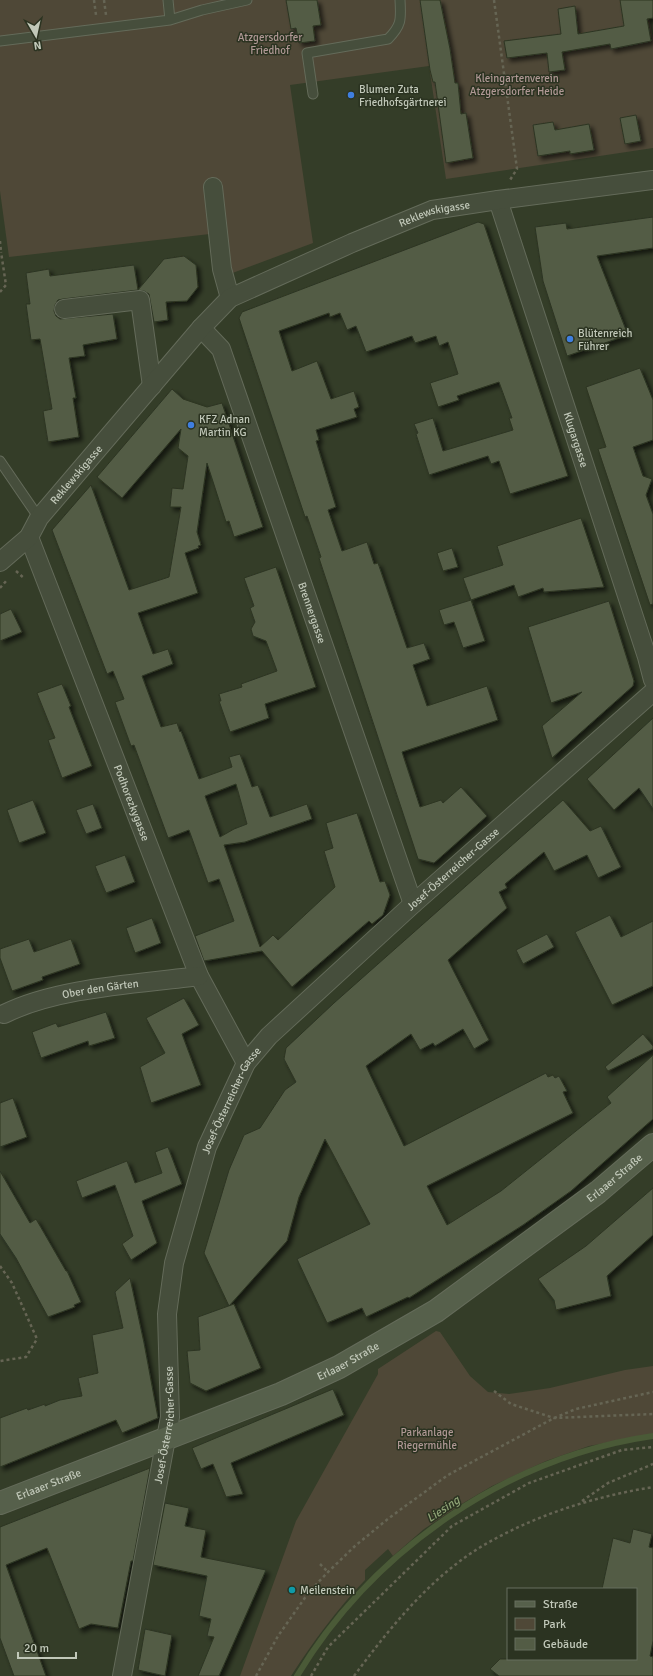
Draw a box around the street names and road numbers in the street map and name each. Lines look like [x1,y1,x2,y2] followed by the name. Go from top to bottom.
[397,198,471,230] street label: Reklewskigasse
[561,410,591,469] street label: Klugargasse
[48,443,105,507] street label: Reklewskigasse
[295,581,328,645] street label: Brennergasse
[111,763,152,843] street label: Podhorezkygasse
[404,825,502,913] street label: Josef-Österreicher-Gasse
[61,977,139,1001] street label: Ober den Gärten
[199,1044,264,1156] street label: Josef-Österreicher-Gasse
[584,1151,645,1205] street label: Erlaaer Straße
[315,1339,381,1383] street label: Erlaaer Straße
[152,1366,177,1485] street label: Josef-Österreicher-Gasse
[14,1466,83,1503] street label: Erlaaer Straße

